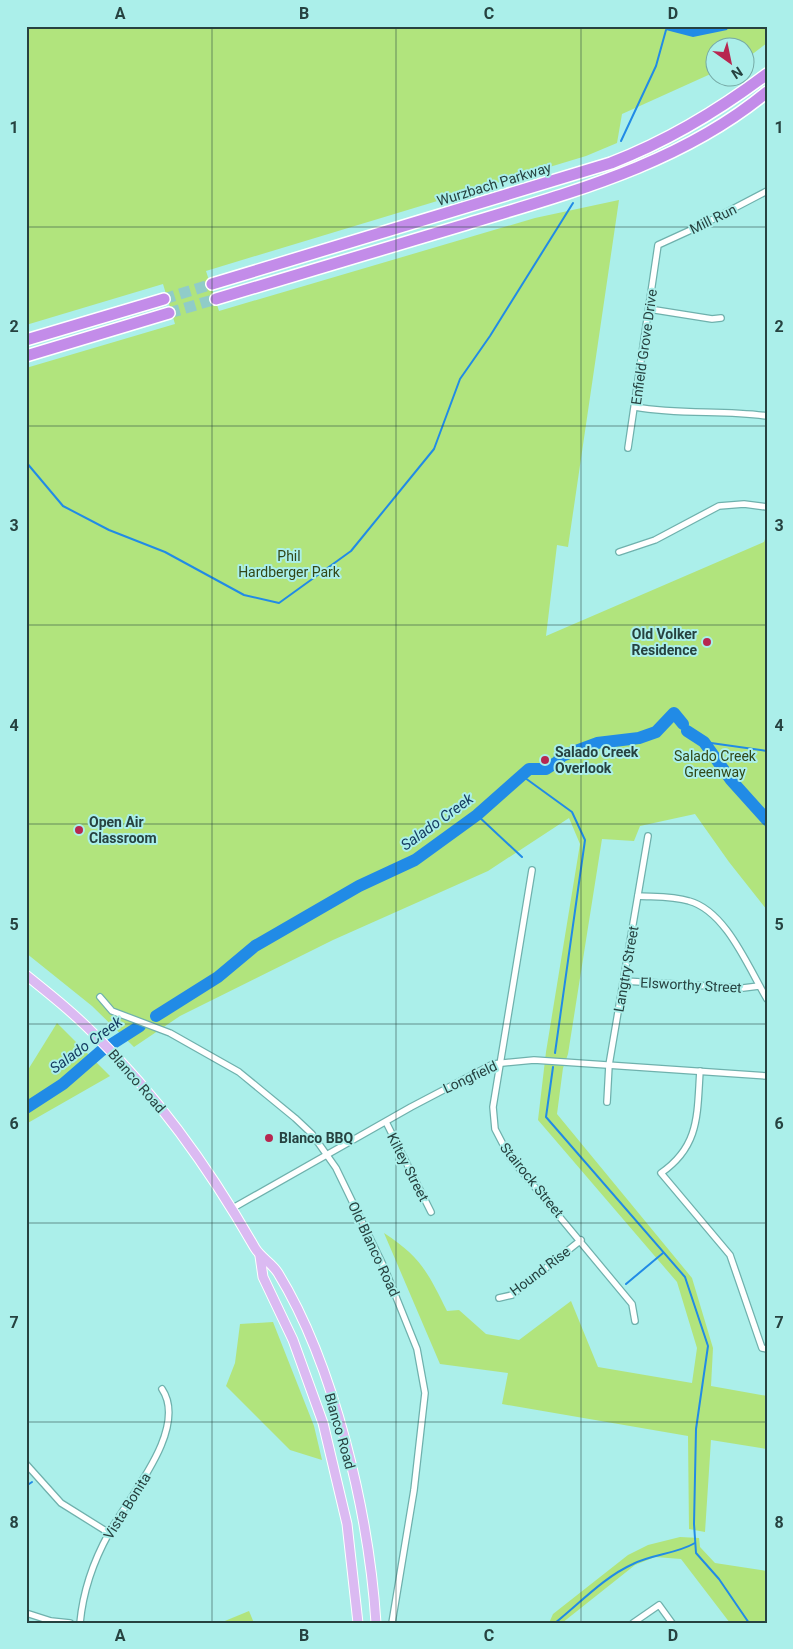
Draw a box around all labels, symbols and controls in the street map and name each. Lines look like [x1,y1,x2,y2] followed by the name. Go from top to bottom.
[115,4,126,23] text: A
[299,4,309,23] text: B
[484,4,494,23] text: C
[668,4,678,23] text: D
[706,38,756,88] north arrow
[729,63,746,82] text: N
[9,118,19,137] text: 1
[774,118,784,137] text: 1
[435,159,553,209] street label: Wurzbach Parkway
[687,201,739,237] street label: Mill Run
[628,288,660,406] street label: Enfield Grove Drive
[9,317,19,336] text: 2
[774,317,784,336] text: 2
[9,516,19,535] text: 3
[774,516,784,535] text: 3
[238,548,341,580] park label: Phil Hardberger Park
[631,626,697,658] place label: Old Volker Residence
[701,636,713,648] marker: Old Volker Residence
[9,716,19,735] text: 4
[774,716,784,735] text: 4
[555,744,639,776] place label: Salado Creek Overlook
[674,748,757,780] park label: Salado Creek Greenway
[539,754,551,766] marker: Salado Creek Overlook
[397,789,477,854] water label: Salado Creek
[89,814,157,846] place label: Open Air Classroom
[73,824,85,836] marker: Open Air Classroom
[9,915,19,934] text: 5
[774,915,784,934] text: 5
[611,924,642,1013] street label: Langtry Street
[640,974,743,996] street label: Elsworthy Street
[46,1012,126,1077] water label: Salado Creek
[105,1046,169,1116] street label: Blanco Road
[441,1058,499,1096] street label: Longfield
[9,1114,19,1133] text: 6
[774,1114,784,1133] text: 6
[279,1130,354,1146] place label: Blanco BBQ
[384,1130,432,1204] street label: Kiltey Street
[263,1132,275,1144] marker: Blanco BBQ
[497,1139,567,1221] street label: Stairock Street
[345,1199,403,1299] street label: Old Blanco Road
[507,1243,573,1299] street label: Hound Rise
[9,1313,19,1332] text: 7
[774,1313,784,1332] text: 7
[322,1391,358,1471] street label: Blanco Road
[100,1470,154,1542] street label: Vista Bonita
[9,1513,19,1532] text: 8
[774,1513,784,1532] text: 8
[115,1626,126,1645] text: A
[299,1626,309,1645] text: B
[484,1626,494,1645] text: C
[668,1626,678,1645] text: D

